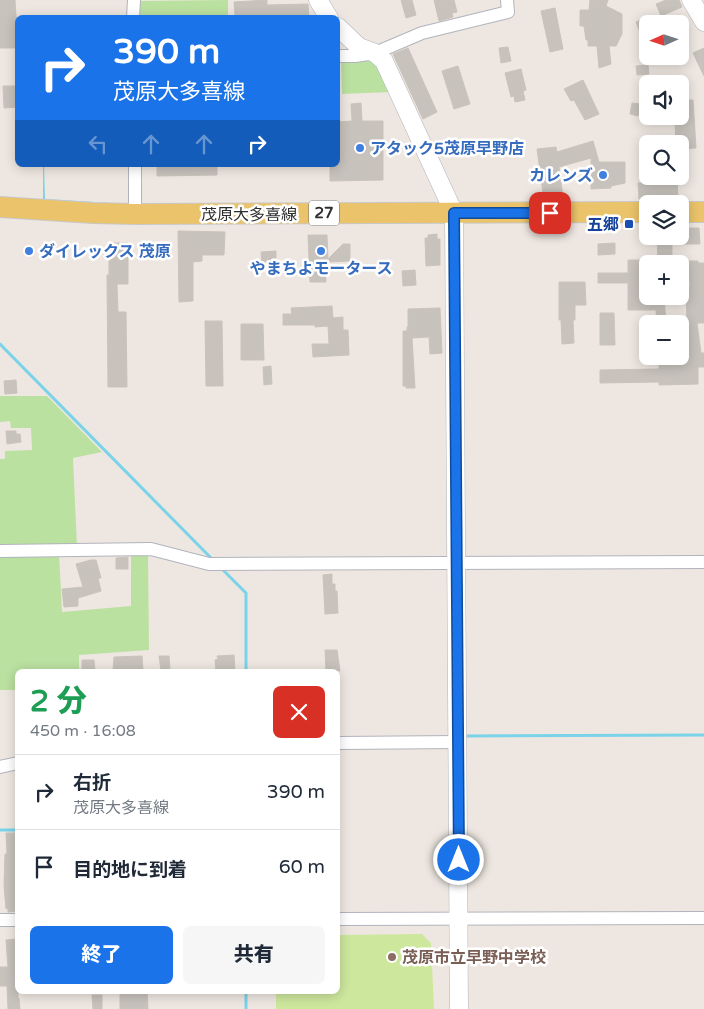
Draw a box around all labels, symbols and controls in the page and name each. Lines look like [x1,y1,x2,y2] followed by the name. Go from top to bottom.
[639,15,689,65] north arrow
[639,15,689,365] map controls
[113,31,220,73] text: 390 m
[30,35,95,100] icon: right
[639,75,689,125] button: sound
[113,79,245,105] text: 茂原大多喜線
[84,130,112,158] icon: left
[137,130,165,158] icon: ahead
[190,130,218,158] icon: ahead
[243,130,271,158] icon: right
[639,135,689,185] button: search
[370,139,524,159] place label: アタック5茂原早野店
[354,142,366,154] marker: アタック5茂原早野店
[529,166,593,186] place label: カレンズ
[597,169,609,181] marker: カレンズ
[529,192,571,234] pin
[639,195,689,245] button: layers
[536,199,564,227] icon: arrive
[309,200,339,226] road number: 27
[201,205,297,225] street label: 茂原大多喜線
[587,215,619,235] place label: 五郷
[623,218,635,230] marker: 五郷
[39,242,171,262] place label: ダイレックス 茂原
[23,245,35,257] marker: ダイレックス 茂原
[315,245,327,257] marker: やまちよモータース
[639,255,689,305] button: +
[249,259,393,279] place label: やまちよモータース
[639,315,689,365] button: −
[30,683,87,720] text: 2 分
[273,686,325,738] button: close
[30,721,136,741] text: 450 m · 16:08
[73,772,111,794] text: 右折
[30,778,58,806] icon: right
[267,781,325,803] text: 390 m
[73,798,169,818] text: 茂原大多喜線
[432,833,484,885] position arrow
[30,853,58,881] icon: arrive
[279,856,325,878] text: 60 m
[73,859,187,881] text: 目的地に到着
[30,926,173,984] button: 終了
[183,926,325,984] button: 共有
[402,948,546,968] place label: 茂原市立早野中学校
[386,951,398,963] marker: 茂原市立早野中学校

